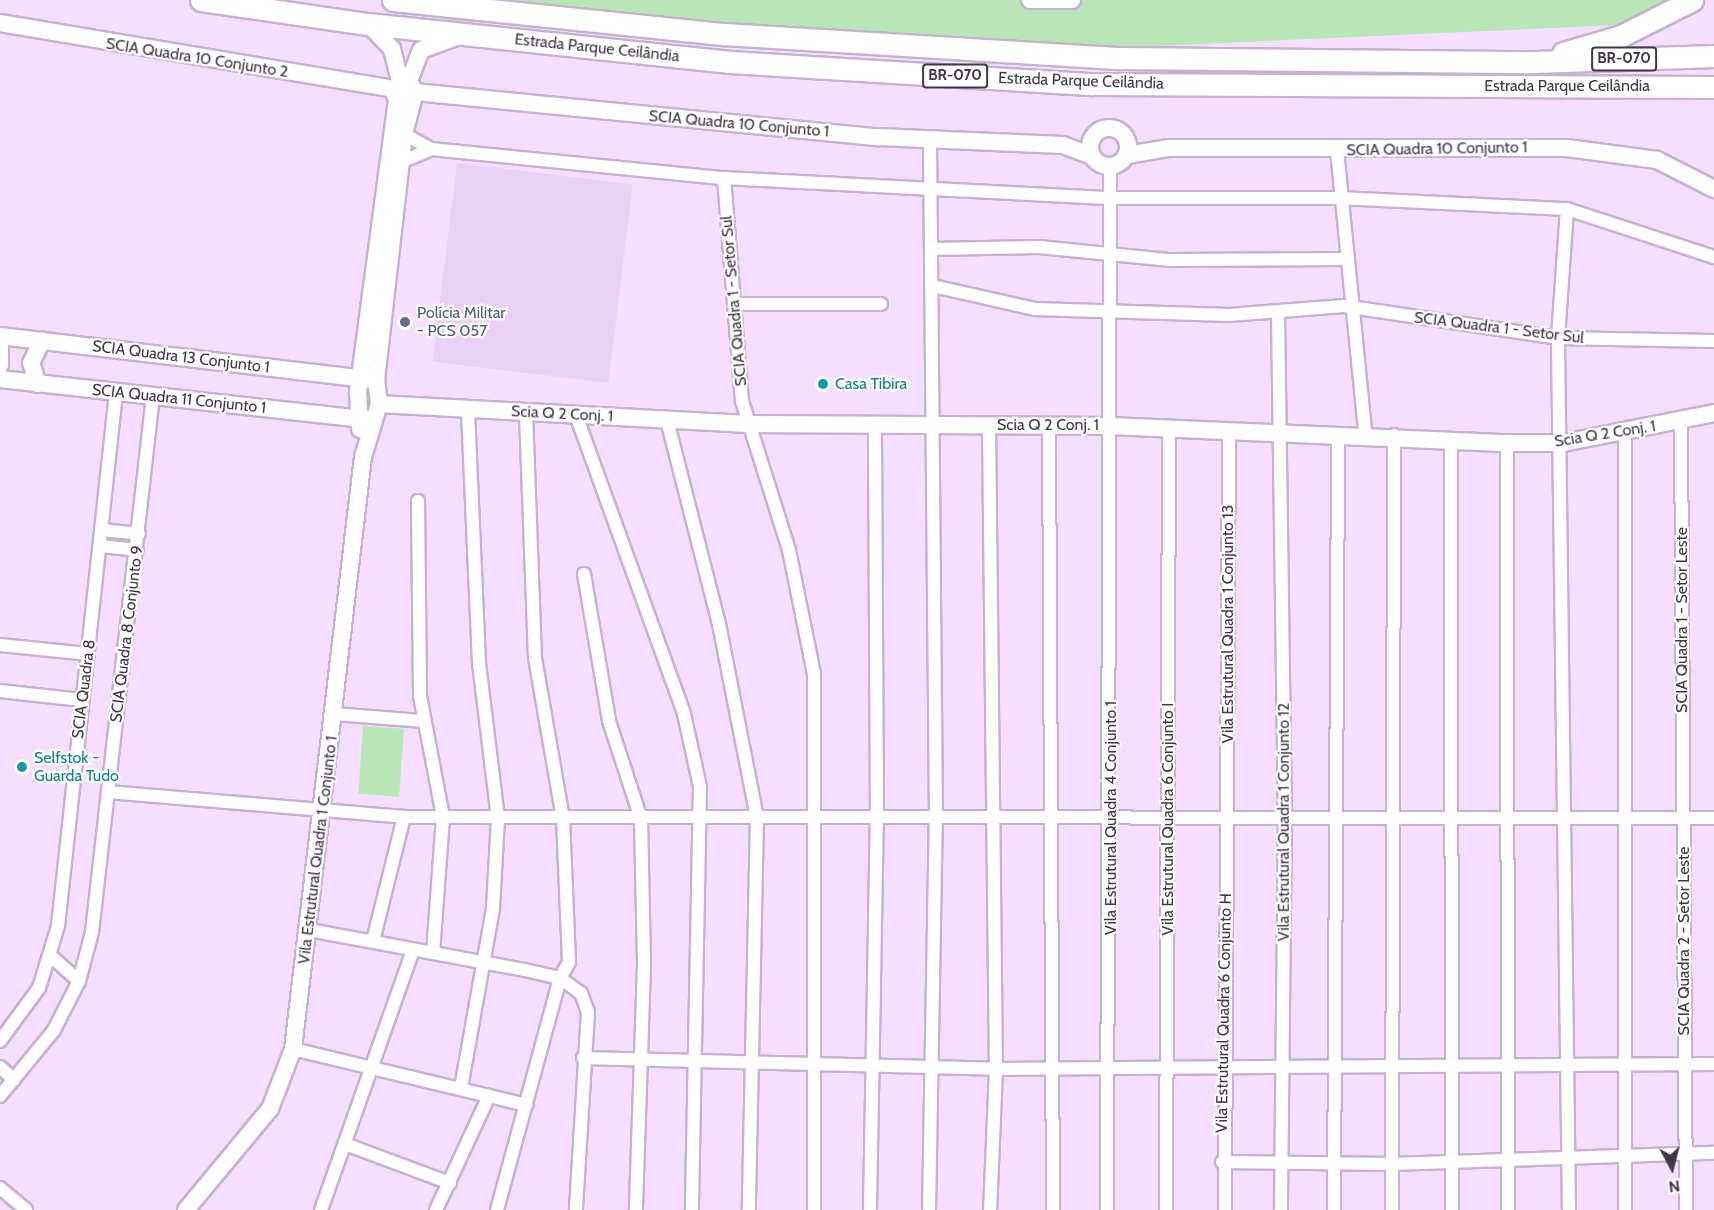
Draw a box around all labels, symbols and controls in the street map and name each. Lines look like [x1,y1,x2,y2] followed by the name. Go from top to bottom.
[514,30,680,66] street label: Estrada Parque Ceilândia
[105,34,289,82] street label: SCIA Quadra 10 Conjunto 2
[1591,47,1657,71] road number: BR-070
[922,64,988,88] road number: BR-070
[998,69,1164,93] street label: Estrada Parque Ceilândia
[1484,76,1650,96] street label: Estrada Parque Ceilândia
[648,107,830,141] street label: SCIA Quadra 10 Conjunto 1
[1346,138,1528,160] street label: SCIA Quadra 10 Conjunto 1
[717,215,751,387] street label: SCIA Quadra 1 - Setor Sul
[417,303,505,341] place label: Polícia Militar - PCS 057
[1413,308,1585,348] street label: SCIA Quadra 1 - Setor Sul
[398,315,412,329] marker: Polícia Militar - PCS 057
[91,337,271,377] street label: SCIA Quadra 13 Conjunto 1
[835,374,907,394] place label: Casa Tibira
[816,377,830,391] marker: Casa Tibira
[91,380,267,418] street label: SCIA Quadra 11 Conjunto 1
[511,402,613,426] street label: Scia Q 2 Conj. 1
[997,415,1099,435] street label: Scia Q 2 Conj. 1
[1553,417,1657,451] street label: Scia Q 2 Conj. 1
[1218,505,1238,743] street label: Vila Estrutural Quadra 1 Conjunto 13
[1672,527,1692,713] street label: SCIA Quadra 1 - Setor Leste
[107,544,147,724] street label: SCIA Quadra 8 Conjunto 9
[68,638,100,740] street label: SCIA Quadra 8
[1101,701,1121,935] street label: Vila Estrutural Quadra 4 Conjunto 1
[1158,703,1178,935] street label: Vila Estrutural Quadra 6 Conjunto I
[1274,703,1294,941] street label: Vila Estrutural Quadra 1 Conjunto 12
[294,735,342,965] street label: Vila Estrutural Quadra 1 Conjunto 1
[34,748,119,786] place label: Selfstok - Guarda Tudo
[15,760,29,774] marker: Selfstok - Guarda Tudo
[1674,846,1694,1036] street label: SCIA Quadra 2 - Setor Leste
[1212,893,1236,1133] street label: Vila Estrutural Quadra 6 Conjunto H
[1642,1138,1702,1198] north arrow
[1667,1176,1681,1196] text: N

